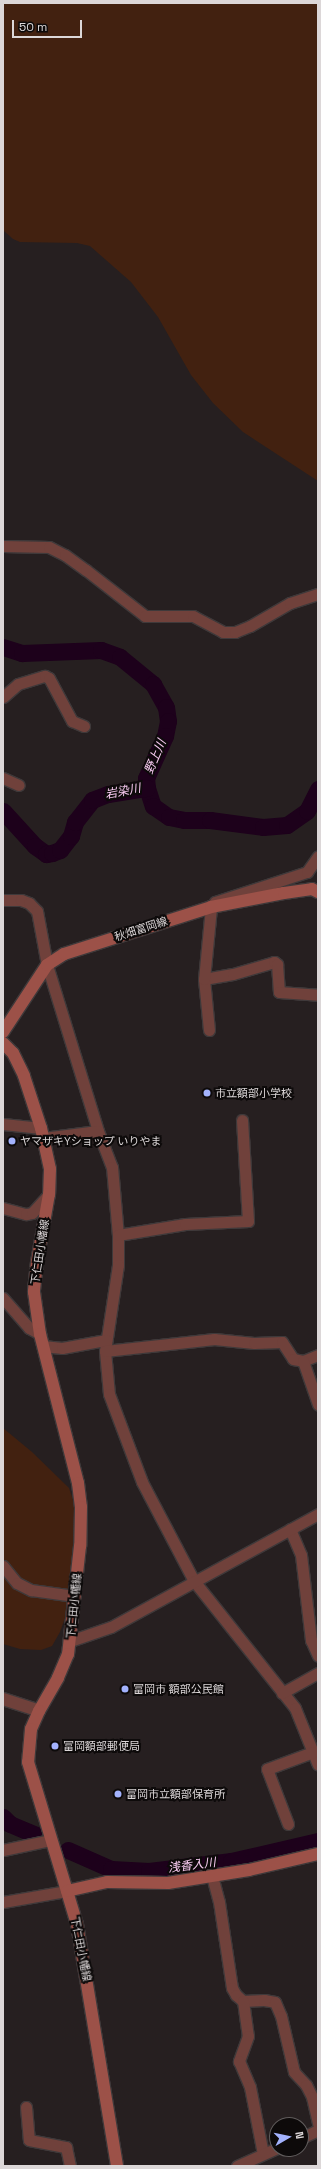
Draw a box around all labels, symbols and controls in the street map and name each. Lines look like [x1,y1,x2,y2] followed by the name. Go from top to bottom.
[14,12,84,38] scale bar
[19,19,47,35] text: 50 m
[142,738,170,776] water label: 野上川
[104,781,142,803] water label: 岩染川
[113,914,169,944] street label: 秋畑富岡線
[215,1086,292,1100] place label: 市立額部小学校
[202,1088,212,1098] marker: 市立額部小学校
[20,1134,162,1148] place label: ヤマザキYショップ いりやま
[7,1136,17,1146] marker: ヤマザキYショップ いりやま
[28,1218,52,1286] street label: 下仁田小幡線
[64,1572,84,1640] street label: 下仁田小幡線
[133,1682,224,1696] place label: 富岡市 額部公民館
[120,1684,130,1694] marker: 富岡市 額部公民館
[63,1739,140,1753] place label: 富岡額部郵便局
[50,1741,60,1751] marker: 富岡額部郵便局
[126,1787,225,1801] place label: 富岡市立額部保育所
[113,1789,123,1799] marker: 富岡市立額部保育所
[167,1856,217,1876] water label: 浅香入川
[68,1915,94,1983] street label: 下仁田小幡線
[269,2117,309,2157] north arrow
[292,2131,307,2140] text: N

